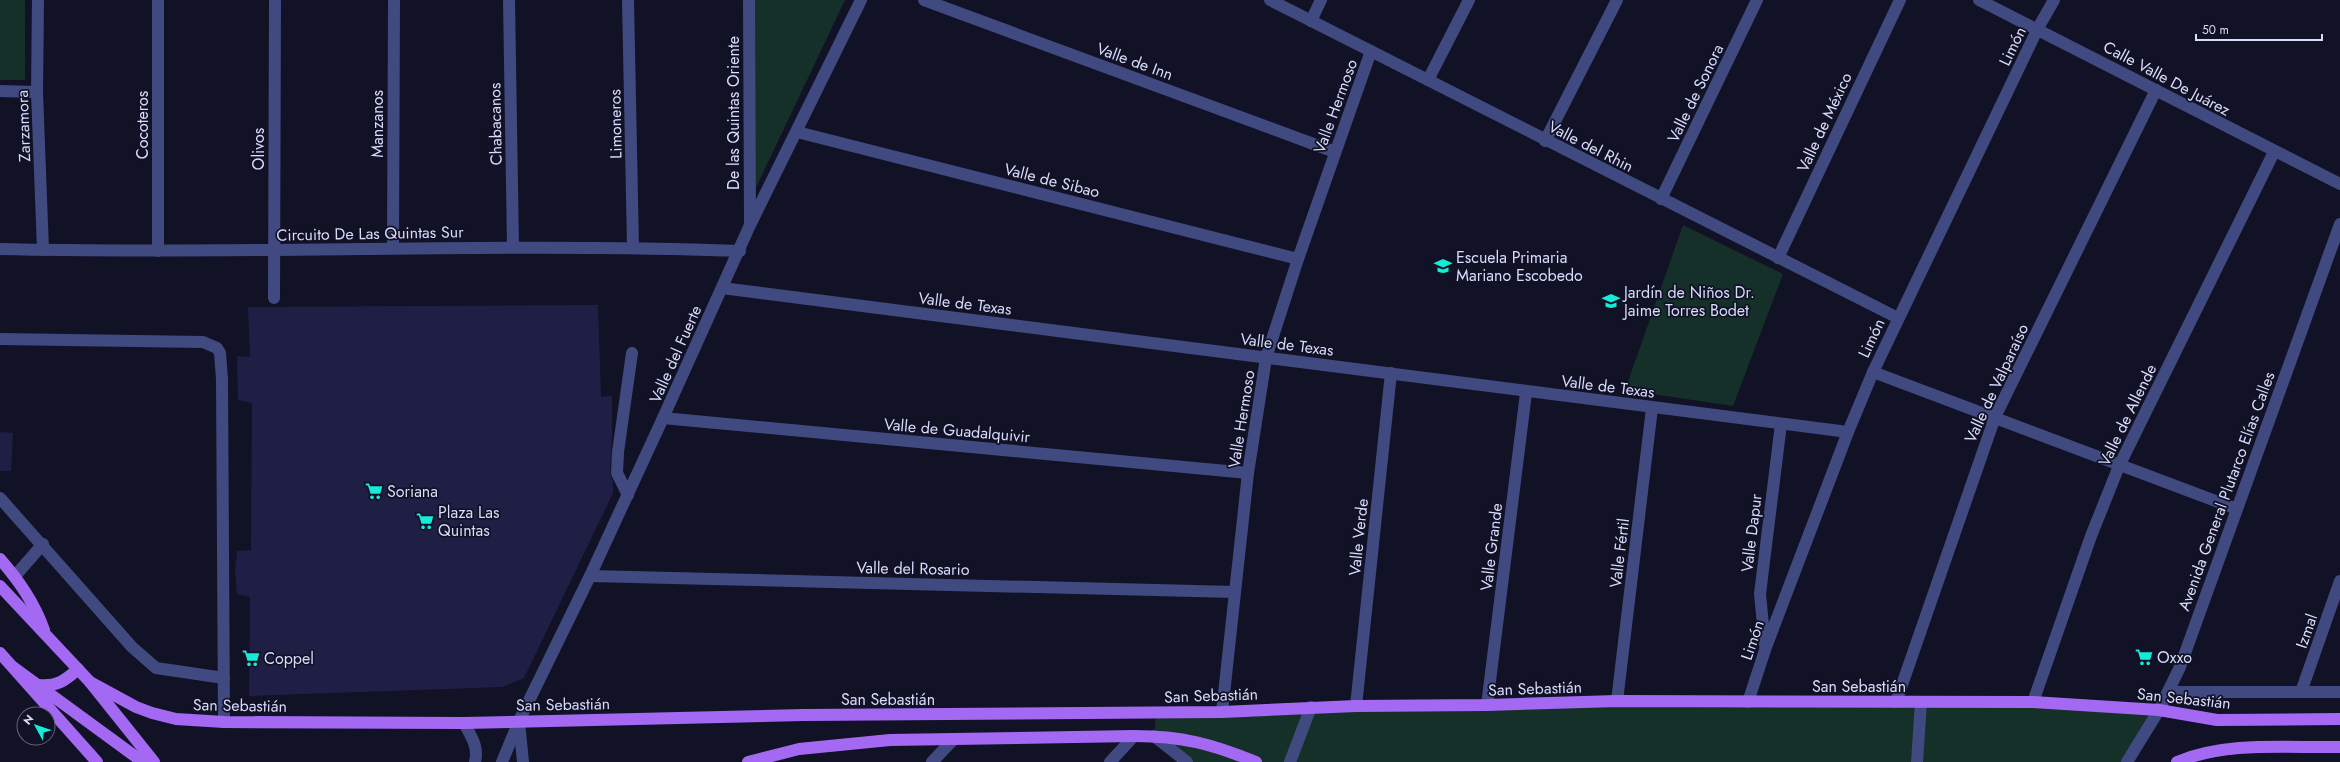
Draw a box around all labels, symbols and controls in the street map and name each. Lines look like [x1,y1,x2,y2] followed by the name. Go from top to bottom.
[2196,16,2322,42] scale bar
[2202,21,2229,39] text: 50 m
[1993,23,2032,70] street label: Limón
[2099,35,2235,122] street label: Calle Valle De Juárez
[722,36,745,190] street label: De las Quintas Oriente
[1093,37,1176,86] street label: Valle de Inn
[1662,40,1729,146] street label: Valle de Sonora
[1308,56,1363,156] street label: Valle Hermoso
[1791,68,1858,176] street label: Valle de México
[483,82,508,166] street label: Chabacanos
[603,89,628,159] street label: Limoneros
[11,90,36,162] street label: Zarzamora
[366,90,389,158] street label: Manzanos
[131,91,154,159] street label: Cocoteros
[1544,115,1637,178] street label: Valle del Rhin
[247,128,270,170] street label: Olivos
[1002,158,1102,204] street label: Valle de Sibao
[276,220,464,247] street label: Circuito De Las Quintas Sur
[1456,246,1583,287] place label: Escuela Primaria Mariano Escobedo
[1433,256,1453,276] school or university icon: Escuela Primaria Mariano Escobedo
[1622,281,1755,322] place label: Jardín de Niños Dr. Jaime Torres Bodet
[917,286,1013,321] street label: Valle de Texas
[1601,291,1621,311] school or university icon: Jardín de Niños Dr. Jaime Torres Bodet
[644,302,707,407] street label: Valle del Fuerte
[1852,315,1891,362] street label: Limón
[1959,320,2034,446] street label: Valle de Valparaíso
[1239,327,1335,362] street label: Valle de Texas
[2093,360,2162,470] street label: Valle de Allende
[1222,368,1261,470] street label: Valle Hermoso
[2172,368,2281,614] street label: Avenida General Plutarco Elías Calles
[1560,369,1656,404] street label: Valle de Texas
[883,413,1031,448] street label: Valle de Guadalquivir
[387,480,438,503] place label: Soriana
[364,481,384,501] supermarket icon: Soriana
[1735,492,1768,573] street label: Valle Dapur
[1343,497,1374,577] street label: Valle Verde
[438,501,499,542] place label: Plaza Las Quintas
[1475,502,1508,592] street label: Valle Grande
[415,511,435,531] supermarket icon: Plaza Las Quintas
[1604,517,1635,589] street label: Valle Fértil
[856,556,970,581] street label: Valle del Rosario
[2290,611,2323,652] street label: Izmal
[1735,617,1770,663] street label: Limón
[2157,646,2192,669] place label: Oxxo
[264,647,314,670] place label: Coppel
[2134,647,2154,667] supermarket icon: Oxxo
[241,648,261,668] supermarket icon: Coppel
[1488,675,1582,702] street label: San Sebastián
[1812,675,1906,698] street label: San Sebastián
[1164,682,1258,709] street label: San Sebastián
[2136,682,2232,715] street label: San Sebastián
[841,688,935,711] street label: San Sebastián
[516,692,610,717] street label: San Sebastián
[193,693,287,718] street label: San Sebastián
[16,706,56,746] north arrow
[19,711,37,728] text: N

